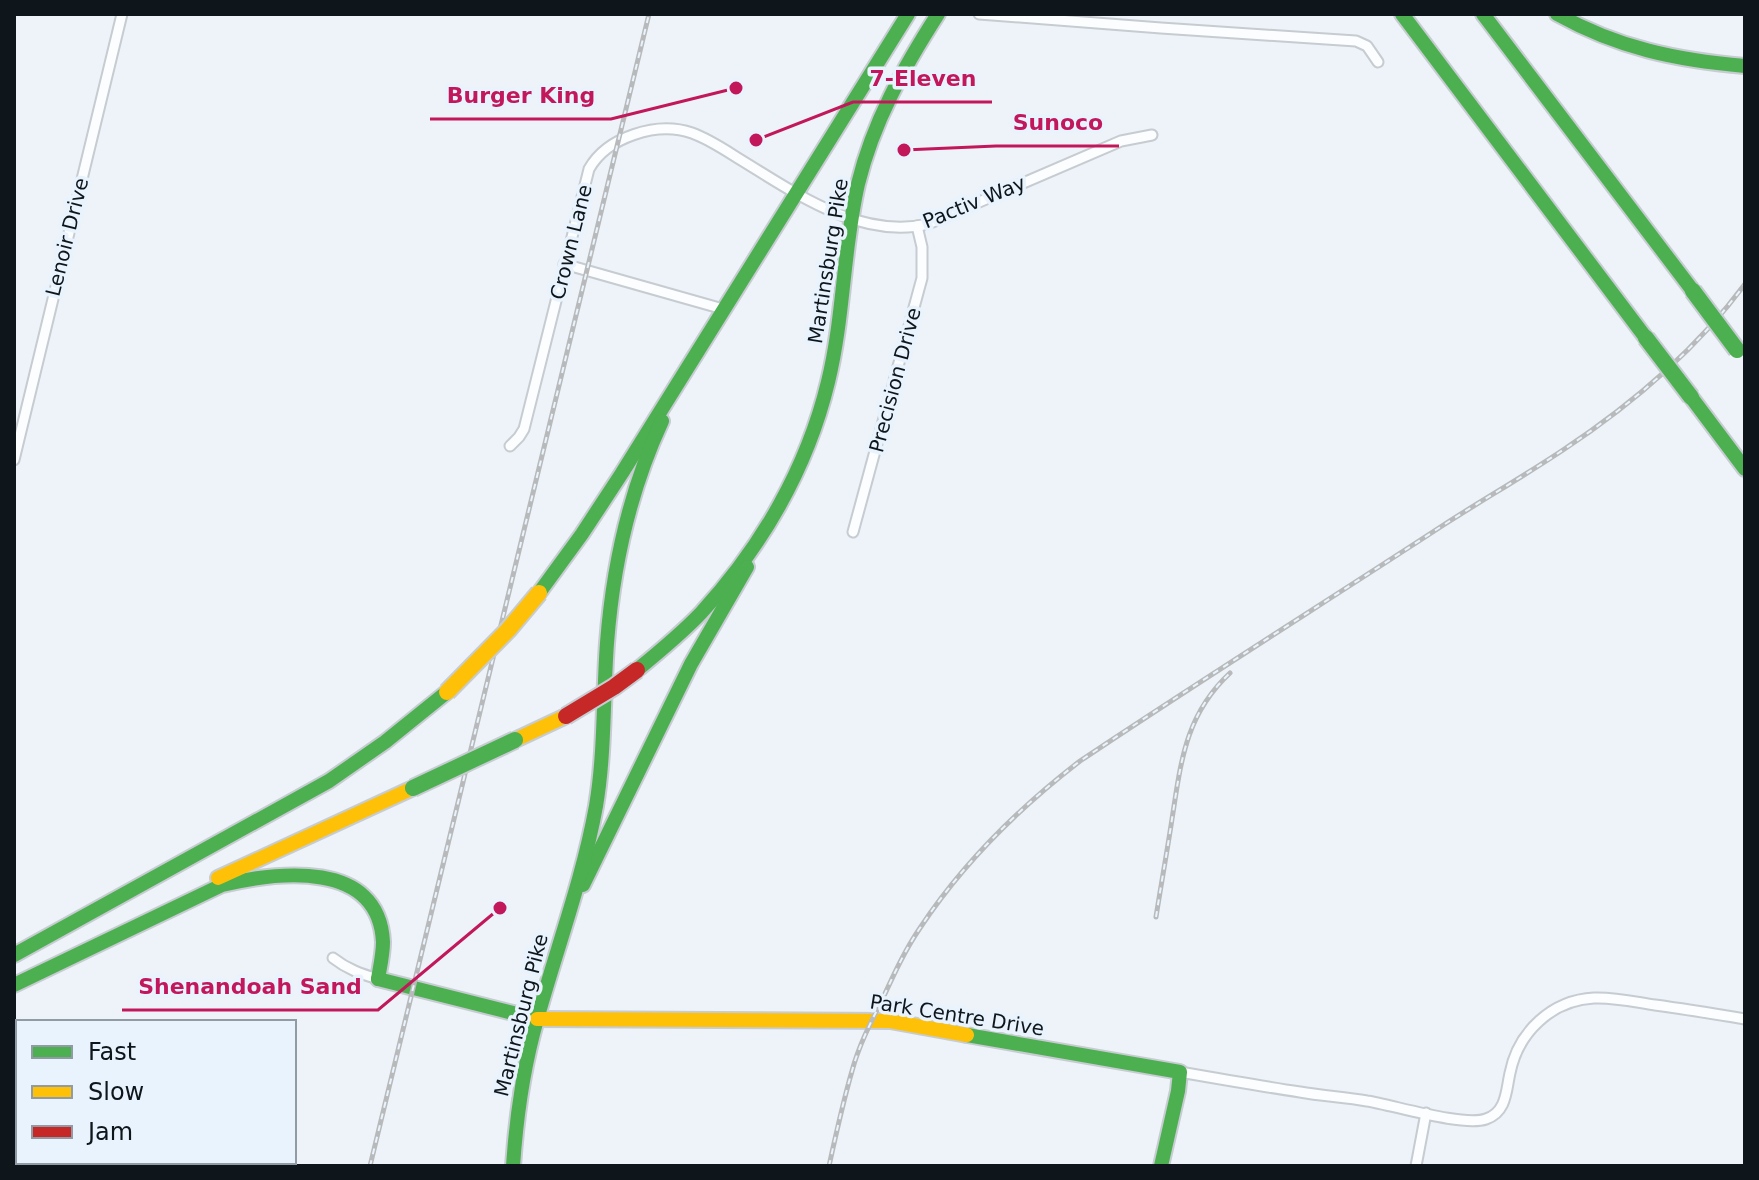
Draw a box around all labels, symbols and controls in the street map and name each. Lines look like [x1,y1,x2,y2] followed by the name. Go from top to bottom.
[853,56,992,102] callout: 7-Eleven
[870,66,976,91] text: 7-Eleven
[430,73,611,119] callout: Burger King
[447,83,595,108] text: Burger King
[996,100,1119,146] callout: Sunoco
[1013,110,1103,135] text: Sunoco
[919,170,1029,233] street label: Pactiv Way
[41,175,93,299] street label: Lenoir Drive
[803,177,853,345] street label: Martinsburg Pike
[545,182,597,302] street label: Crown Lane
[864,305,926,455] street label: Precision Drive
[489,931,553,1099] street label: Martinsburg Pike
[122,964,378,1010] callout: Shenandoah Sand
[138,974,362,999] text: Shenandoah Sand
[868,989,1046,1041] street label: Park Centre Drive
[16,1020,296,1164] legend
[88,1038,136,1066] text: Fast
[88,1078,144,1106] text: Slow
[86,1118,133,1146] text: Jam

